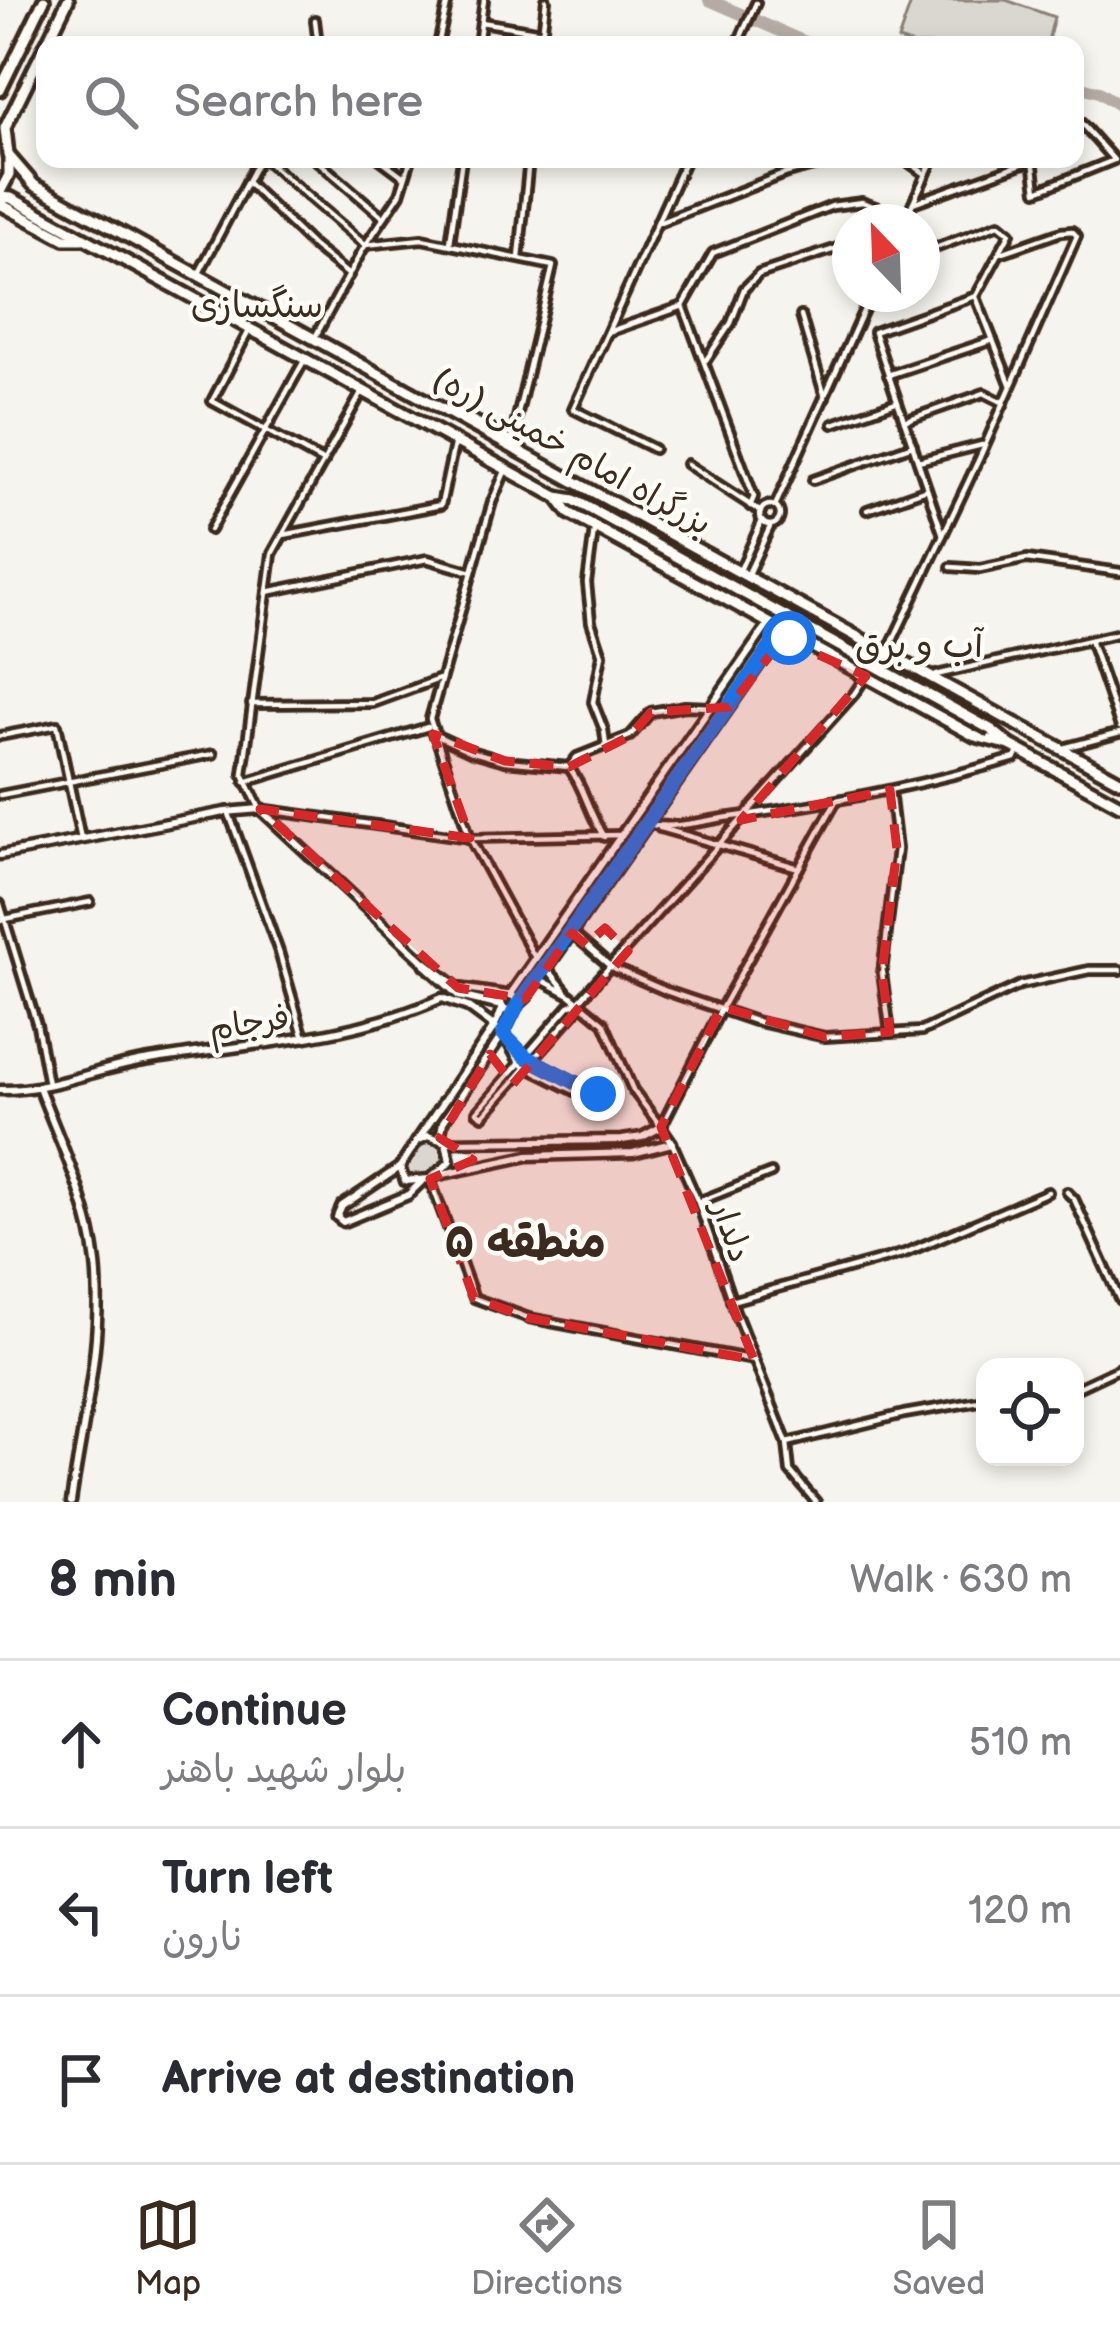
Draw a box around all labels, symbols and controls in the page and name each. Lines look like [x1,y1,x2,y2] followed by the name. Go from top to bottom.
[36,36,1084,168] search box
[78,69,144,135] icon: search
[174,75,423,130] text: Search here
[832,204,940,312] north arrow
[191,284,323,328] district label: سنگسازی
[424,359,718,548] street label: بزرگراه امام خمینی (ره)
[762,611,816,665] route start
[855,625,985,668] district label: آب و برق
[206,998,293,1054] street label: فرجام
[571,1067,625,1121] route end
[701,1193,760,1268] street label: دلدار
[444,1216,606,1271] district label: منطقه ۵
[976,1358,1084,1466] map controls
[976,1358,1084,1466] button: locate
[48,1550,177,1611] text: 8 min
[850,1557,1072,1604] text: Walk · 630 m
[162,1684,347,1739] text: Continue
[48,1711,114,1777] icon: ahead
[969,1720,1072,1767] text: 510 m
[162,1747,406,1794] text: بلوار شهید باهنر
[162,1852,333,1907] text: Turn left
[48,1879,114,1945] icon: left
[968,1888,1072,1935] text: 120 m
[162,1915,244,1962] text: نارون
[48,2047,114,2113] icon: arrive
[162,2052,575,2107] text: Arrive at destination
[135,2192,201,2304] tab: Map
[471,2192,623,2304] tab: Directions
[892,2192,985,2304] tab: Saved

